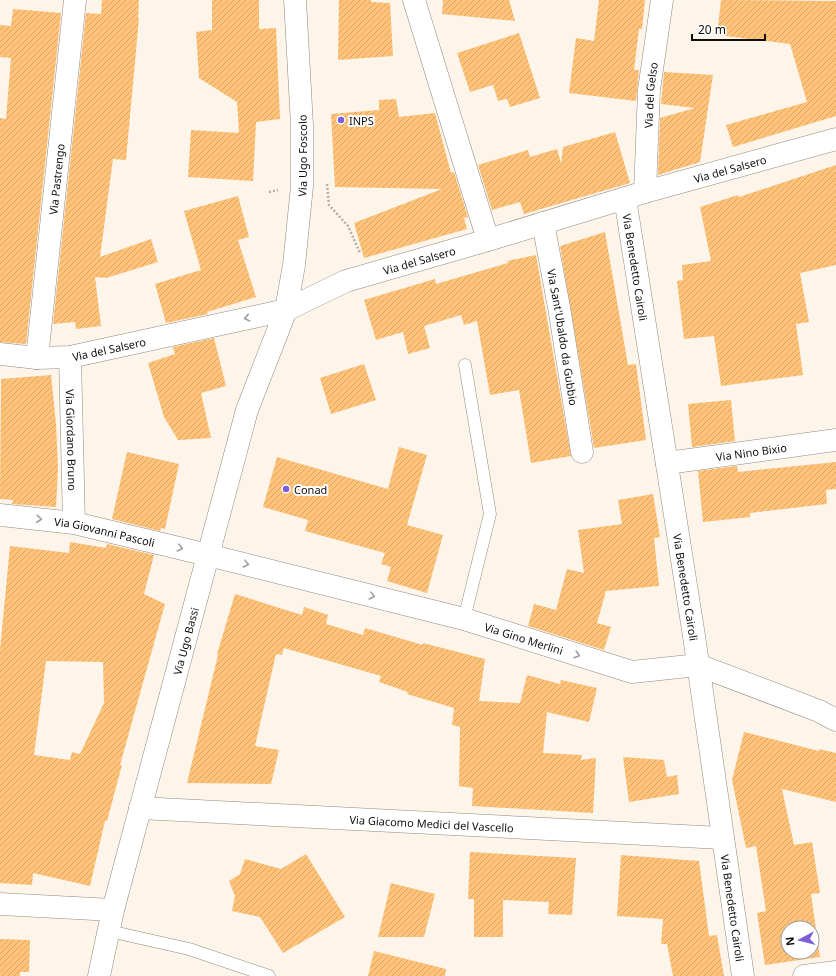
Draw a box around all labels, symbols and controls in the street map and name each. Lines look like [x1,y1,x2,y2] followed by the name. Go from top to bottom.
[692,16,765,42] scale bar
[698,21,726,38] text: 20 m
[640,61,660,128] street label: Via del Gelso
[349,113,374,128] place label: INPS
[293,114,310,197] street label: Via Ugo Foscolo
[336,115,346,125] marker: INPS
[45,142,67,215] street label: Via Pastrengo
[692,151,768,186] street label: Via del Salsero
[620,213,652,322] street label: Via Benedetto Cairoli
[381,242,457,277] street label: Via del Salsero
[544,268,582,407] street label: Via Sant'Ubaldo da Gubbio
[244,313,251,321] one-way arrow
[71,333,147,364] street label: Via del Salsero
[63,389,81,491] street label: Via Giordano Bruno
[715,439,788,464] street label: Via Nino Bixio
[294,482,327,497] place label: Conad
[281,484,291,494] marker: Conad
[54,513,156,550] street label: Via Giovanni Pascoli
[36,515,42,524] one-way arrow
[670,533,702,642] street label: Via Benedetto Cairoli
[176,543,183,552] one-way arrow
[242,560,249,568] one-way arrow
[368,591,375,600] one-way arrow
[169,605,201,677] street label: Via Ugo Bassi
[483,618,565,657] street label: Via Gino Merlini
[574,650,581,658] one-way arrow
[349,811,514,835] street label: Via Giacomo Medici del Vascello
[718,853,748,962] street label: Via Benedetto Cairoli
[780,920,820,960] north arrow
[782,936,798,947] text: N

